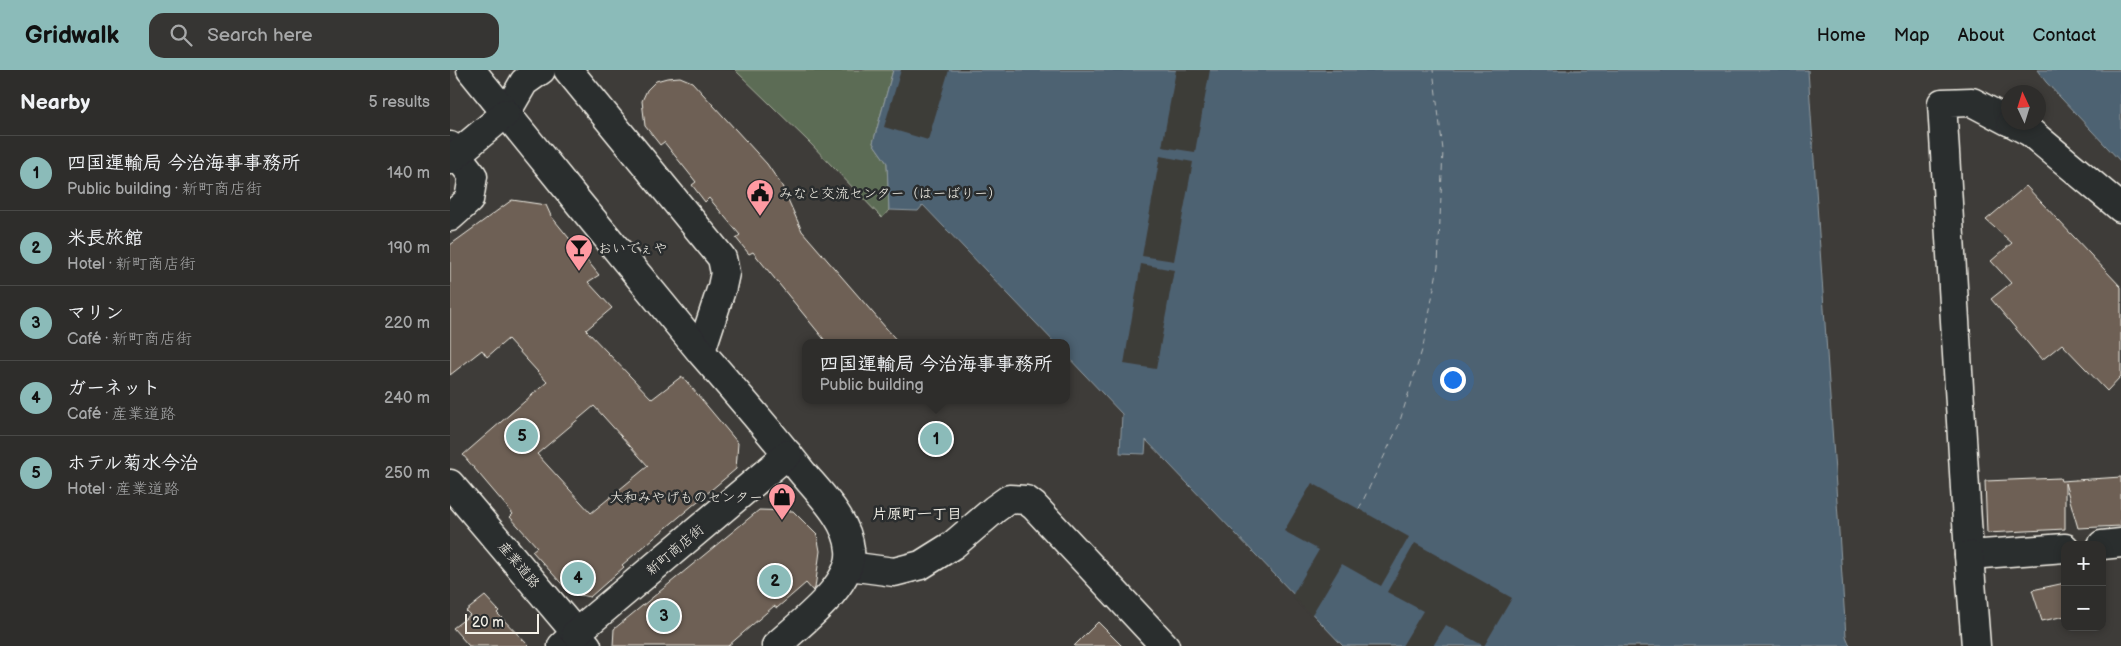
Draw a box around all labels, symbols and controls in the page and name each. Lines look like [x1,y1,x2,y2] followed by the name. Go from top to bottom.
[149,13,499,58] search box
[25,21,119,50] text: Gridwalk
[167,21,195,49] icon: search
[207,24,312,47] text: Search here
[1817,25,1866,46] text: Home
[1894,25,1930,46] text: Map
[1958,25,2005,46] text: About
[2033,25,2096,46] text: Contact
[2001,85,2046,130] north arrow
[20,90,90,115] text: Nearby
[368,93,430,112] text: 5 results
[67,152,300,175] text: 四国運輸局 今治海事事務所
[33,164,39,183] text: 1
[387,164,430,183] text: 140 m
[745,178,775,217] public building icon: みなと交流センター（はーばりー）
[67,180,262,199] text: Public building · 新町商店街
[779,185,1002,202] place label: みなと交流センター（はーばりー）
[67,227,143,250] text: 米長旅館
[564,233,594,272] bar icon: おいでぇや
[31,239,41,258] text: 2
[388,239,430,258] text: 190 m
[598,240,668,257] place label: おいでぇや
[67,255,196,274] text: Hotel · 新町商店街
[67,302,124,325] text: マリン
[31,314,41,333] text: 3
[384,314,430,333] text: 220 m
[67,330,192,349] text: Café · 新町商店街
[802,339,1070,404] popup
[819,353,1053,376] text: 四国運輸局 今治海事事務所
[1440,367,1466,393] your location
[819,376,924,395] text: Public building
[67,377,160,400] text: ガーネット
[31,389,41,408] text: 4
[384,389,430,408] text: 240 m
[67,405,176,424] text: Café · 産業道路
[506,417,538,455] pin: 5
[920,420,952,458] pin: 1
[67,452,199,475] text: ホテル菊水今治
[31,464,41,483] text: 5
[384,464,430,483] text: 250 m
[67,480,180,499] text: Hotel · 産業道路
[767,482,797,521] shop icon: 大和みやげものセンター
[610,489,763,506] place label: 大和みやげものセンター
[872,505,962,524] district label: 片原町一丁目
[643,521,707,579] street label: 新町商店街
[494,538,544,592] street label: 産業道路
[2061,541,2106,631] map controls
[2061,541,2106,586] button: +
[562,559,594,597] pin: 4
[759,562,791,600] pin: 2
[2061,586,2106,631] button: −
[648,597,680,635] pin: 3
[465,611,539,634] scale bar
[472,614,504,631] text: 20 m

